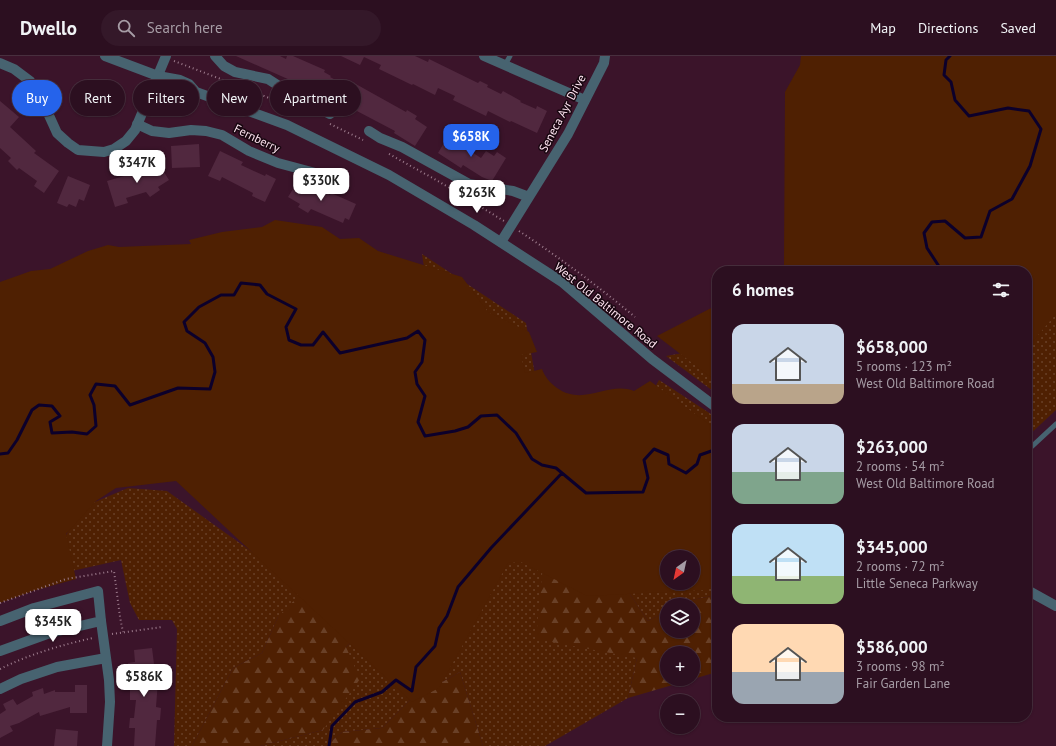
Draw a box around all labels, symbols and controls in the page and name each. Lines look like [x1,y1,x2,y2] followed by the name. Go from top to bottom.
[101,10,381,46] search box
[20,16,77,40] text: Dwello
[115,17,137,39] icon: search
[147,18,223,37] text: Search here
[870,19,896,37] text: Map
[918,19,978,37] text: Directions
[1000,19,1036,37] text: Saved
[535,72,589,154] street label: Seneca Ayr Drive
[12,80,62,116] chip: Buy
[70,80,125,116] chip: Rent
[133,80,199,116] chip: Filters
[207,80,262,116] chip: New
[270,80,361,116] chip: Apartment
[232,120,283,156] street label: Fernberry
[443,124,499,158] pin: $658K
[452,128,490,145] text: $658K
[109,150,165,184] pin: $347K
[118,154,156,171] text: $347K
[293,168,349,202] pin: $330K
[302,172,340,189] text: $330K
[449,180,505,214] pin: $263K
[458,184,496,201] text: $263K
[552,259,660,351] street label: West Old Baltimore Road
[732,279,794,301] text: 6 homes
[990,279,1012,301] icon: filters
[856,336,928,358] text: $658,000
[764,340,812,388] icon: home
[856,358,952,375] text: 5 rooms · 123 m²
[856,375,995,392] text: West Old Baltimore Road
[856,436,928,458] text: $263,000
[764,440,812,488] icon: home
[856,458,945,475] text: 2 rooms · 54 m²
[856,475,995,492] text: West Old Baltimore Road
[856,536,928,558] text: $345,000
[764,540,812,588] icon: home
[660,550,700,590] north arrow
[660,550,700,734] map controls
[856,558,945,575] text: 2 rooms · 72 m²
[856,575,978,592] text: Little Seneca Parkway
[660,598,700,638] button: layers
[25,609,81,643] pin: $345K
[34,613,72,630] text: $345K
[856,636,928,658] text: $586,000
[764,640,812,688] icon: home
[660,646,700,686] button: +
[856,658,945,675] text: 3 rooms · 98 m²
[116,664,172,698] pin: $586K
[125,668,163,685] text: $586K
[856,675,950,692] text: Fair Garden Lane
[660,694,700,734] button: −

